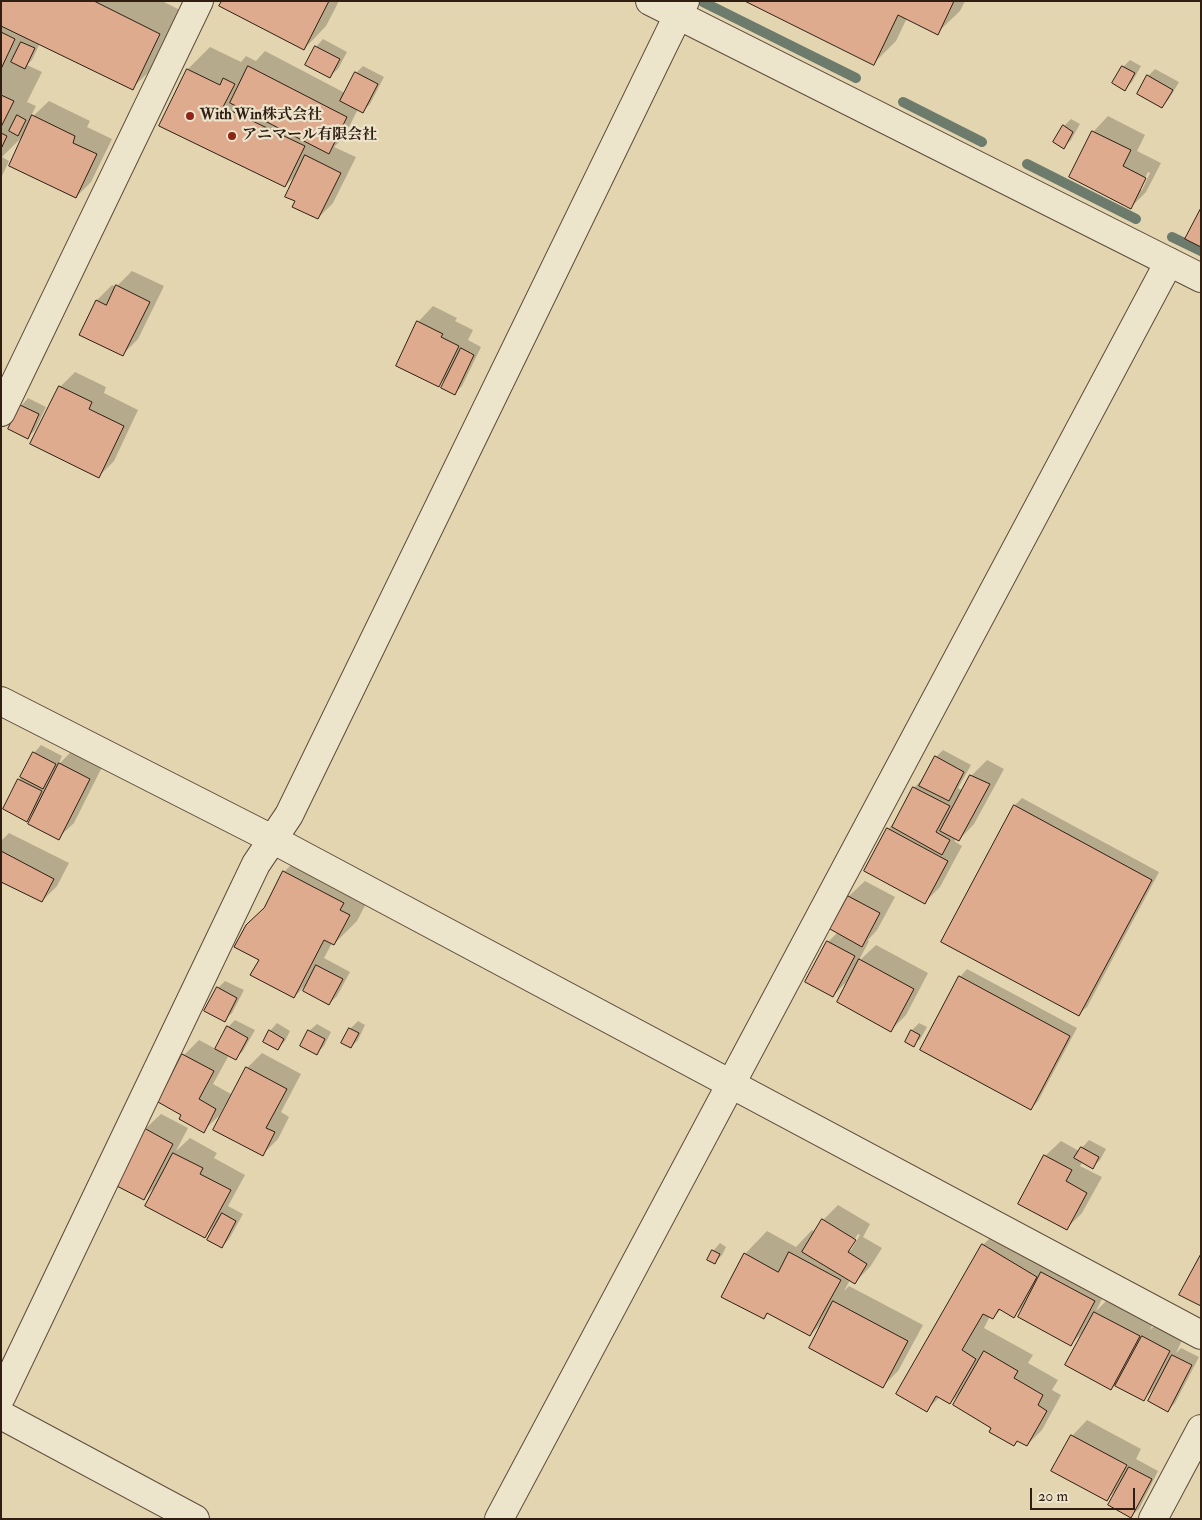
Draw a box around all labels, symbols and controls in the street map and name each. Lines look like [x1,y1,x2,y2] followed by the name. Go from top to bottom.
[200,107,322,125] place label: With Win株式会社
[184,110,196,122] marker: With Win株式会社
[242,127,377,145] place label: アニマール有限会社
[226,130,238,142] marker: アニマール有限会社
[1032,1478,1137,1510] scale bar
[1038,1487,1068,1506] text: 20 m

